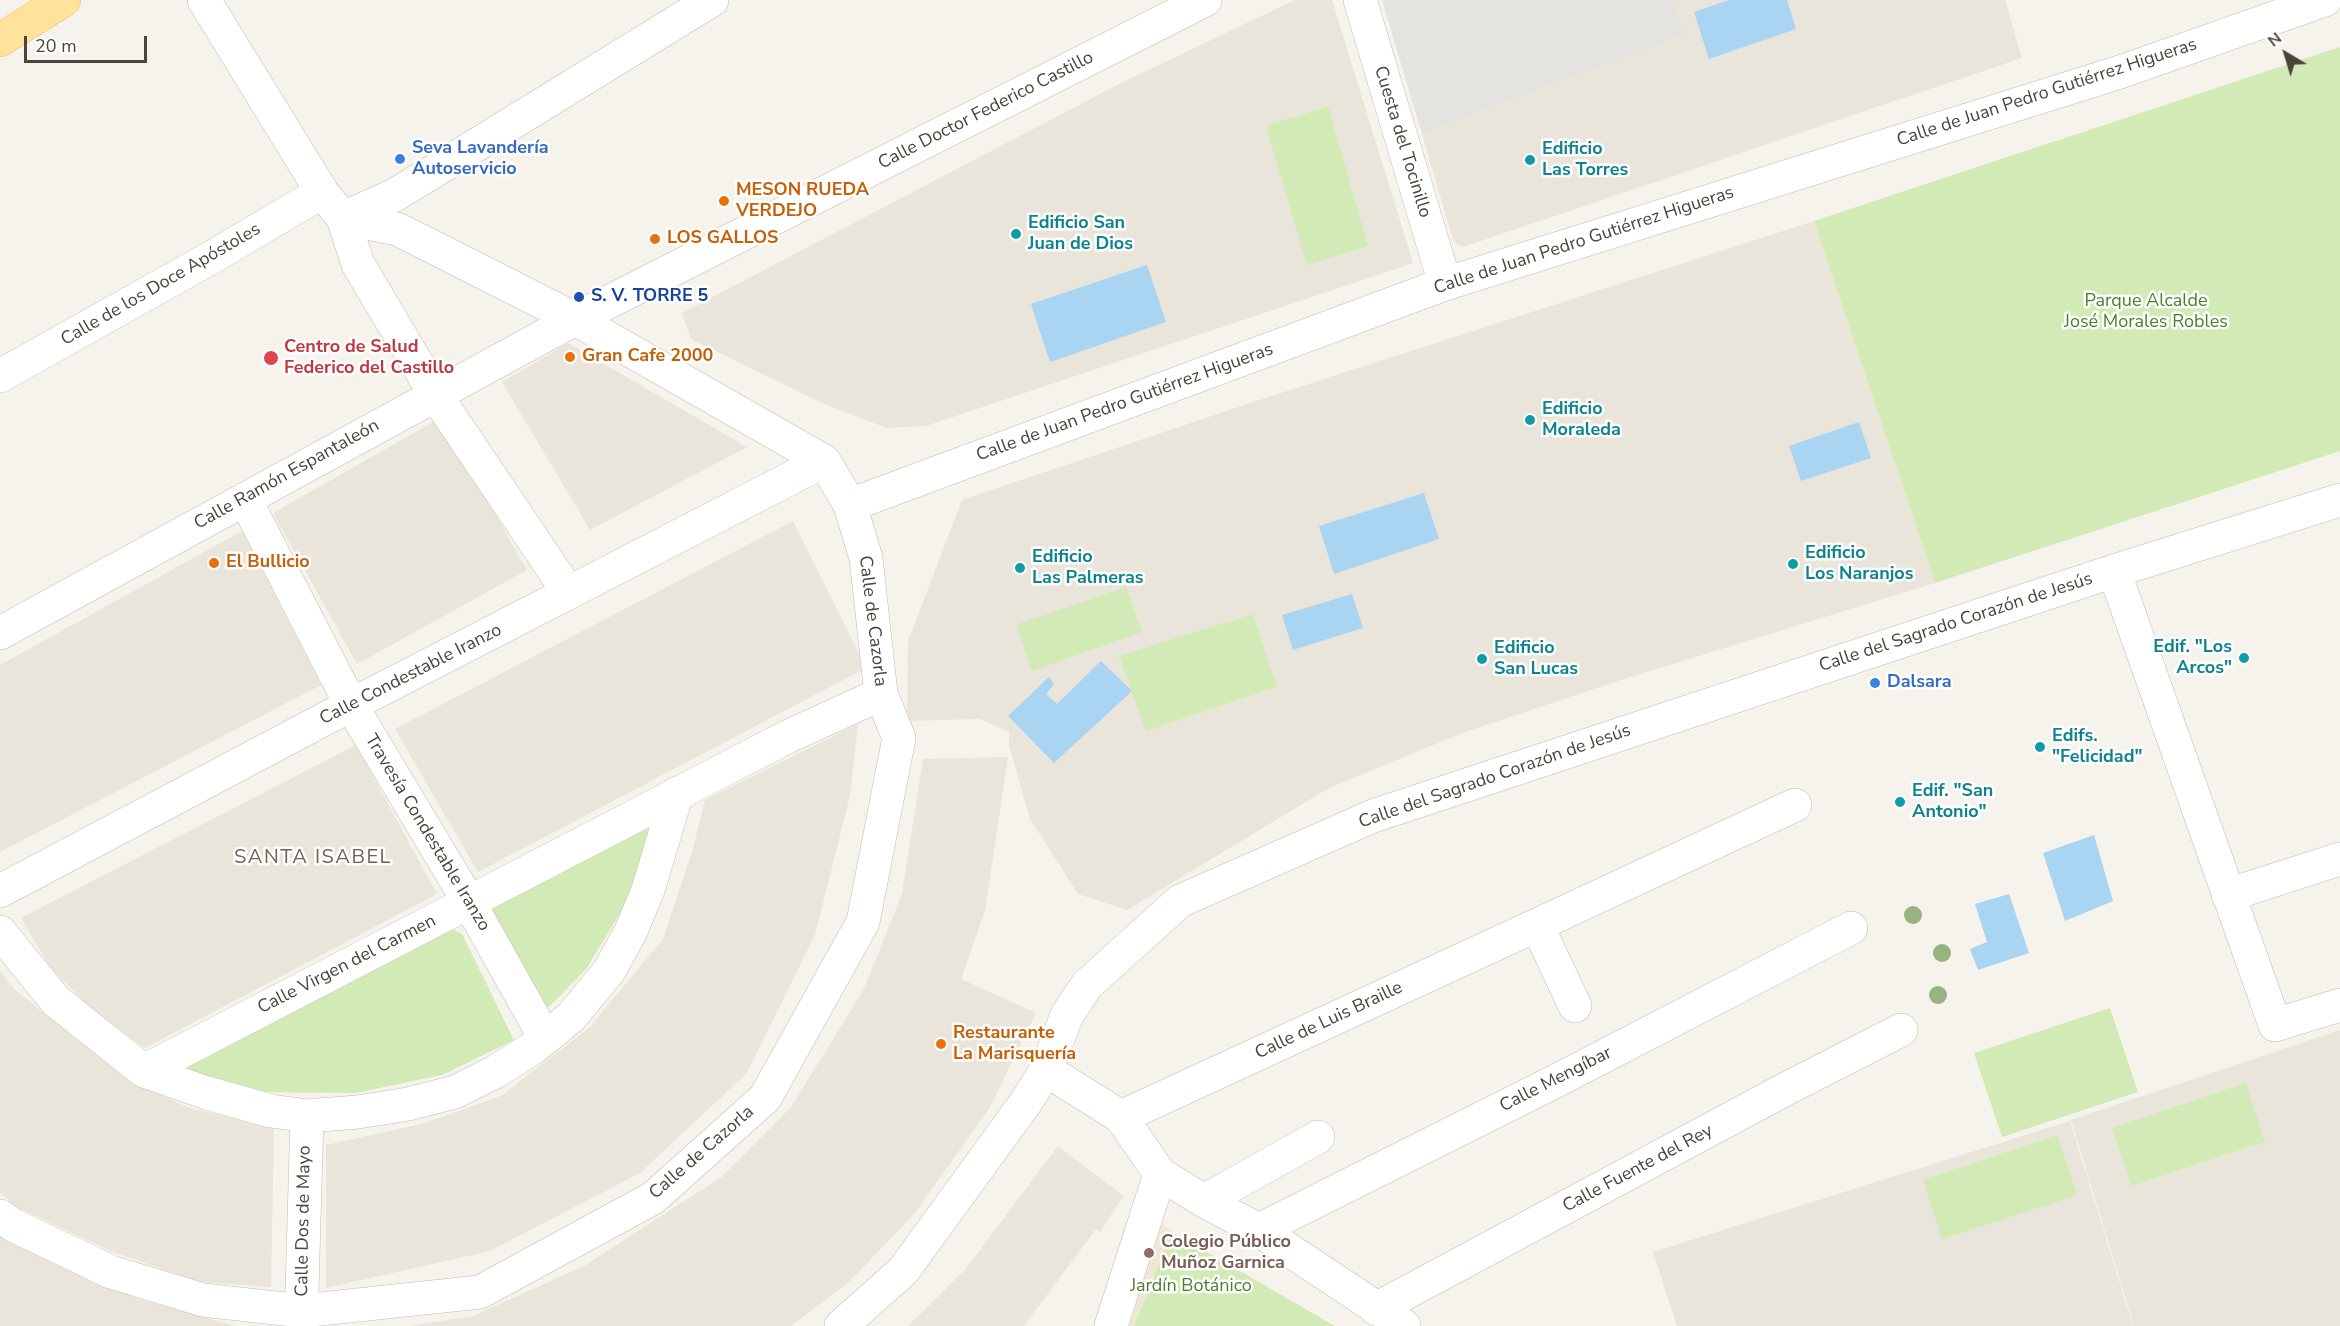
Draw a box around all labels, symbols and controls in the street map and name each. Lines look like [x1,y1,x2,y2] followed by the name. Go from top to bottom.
[27,24,150,62] scale bar
[2256,24,2316,84] north arrow
[2263,27,2286,52] text: N
[35,34,77,58] text: 20 m
[1894,34,2200,152] street label: Calle de Juan Pedro Gutiérrez Higueras
[875,47,1097,175] street label: Calle Doctor Federico Castillo
[1369,63,1435,221] street label: Cuesta del Tocinillo
[412,138,549,180] place label: Seva Lavandería Autoservicio
[1542,139,1628,182] place label: Edificio Las Torres
[393,152,407,166] marker: Seva Lavandería Autoservicio
[1523,153,1537,167] marker: Edificio Las Torres
[736,180,869,222] place label: MESON RUEDA VERDEJO
[1431,182,1737,300] street label: Calle de Juan Pedro Gutiérrez Higueras
[717,194,731,208] marker: MESON RUEDA VERDEJO
[1028,213,1133,256] place label: Edificio San Juan de Dios
[57,219,265,351] street label: Calle de los Doce Apóstoles
[1009,227,1023,241] marker: Edificio San Juan de Dios
[667,228,778,250] place label: LOS GALLOS
[648,232,662,246] marker: LOS GALLOS
[591,286,708,308] place label: S. V. TORRE 5
[572,290,586,304] marker: S. V. TORRE 5
[2064,291,2228,334] park label: Parque Alcalde José Morales Robles
[284,337,454,380] place label: Centro de Salud Federico del Castillo
[974,339,1276,467] street label: Calle de Juan Pedro Gutiérrez Higueras
[582,346,713,368] place label: Gran Cafe 2000
[262,349,280,367] marker: Centro de Salud Federico del Castillo
[563,350,577,364] marker: Gran Cafe 2000
[1542,399,1621,442] place label: Edificio Moraleda
[1523,413,1537,427] marker: Edificio Moraleda
[191,415,383,535] street label: Calle Ramón Espantaleón
[1805,543,1914,586] place label: Edificio Los Naranjos
[1032,547,1144,590] place label: Edificio Las Palmeras
[226,552,310,574] place label: El Bullicio
[853,554,891,688] street label: Calle de Cazorla
[207,556,221,570] marker: El Bullicio
[1786,557,1800,571] marker: Edificio Los Naranjos
[1013,561,1027,575] marker: Edificio Las Palmeras
[1817,569,2095,677] street label: Calle del Sagrado Corazón de Jesús
[316,620,506,730] street label: Calle Condestable Iranzo
[2153,637,2232,680] place label: Edif. "Los Arcos"
[1494,638,1578,680] place label: Edificio San Lucas
[2237,651,2251,665] marker: Edif. "Los Arcos"
[1475,652,1489,666] marker: Edificio San Lucas
[1887,672,1952,694] place label: Dalsara
[1868,676,1882,690] marker: Dalsara
[1356,720,1634,834] street label: Calle del Sagrado Corazón de Jesús
[2052,726,2143,768] place label: Edifs. "Felicidad"
[360,731,494,935] street label: Travesía Condestable Iranzo
[2033,740,2047,754] marker: Edifs. "Felicidad"
[1912,781,1993,824] place label: Edif. "San Antonio"
[1893,795,1907,809] marker: Edif. "San Antonio"
[234,846,392,870] district label: SANTA ISABEL
[254,911,440,1019] street label: Calle Virgen del Carmen
[1252,977,1406,1065] street label: Calle de Luis Braille
[953,1023,1076,1066] place label: Restaurante La Marisquería
[934,1037,948,1051] marker: Restaurante La Marisquería
[1496,1043,1616,1117] street label: Calle Mengíbar
[645,1102,759,1204] street label: Calle de Cazorla
[1559,1120,1717,1218] street label: Calle Fuente del Rey
[292,1145,316,1297] street label: Calle Dos de Mayo
[1161,1232,1291,1274] place label: Colegio Público Muñoz Garnica
[1142,1246,1156,1260] marker: Colegio Público Muñoz Garnica
[1130,1276,1252,1298] park label: Jardín Botánico

